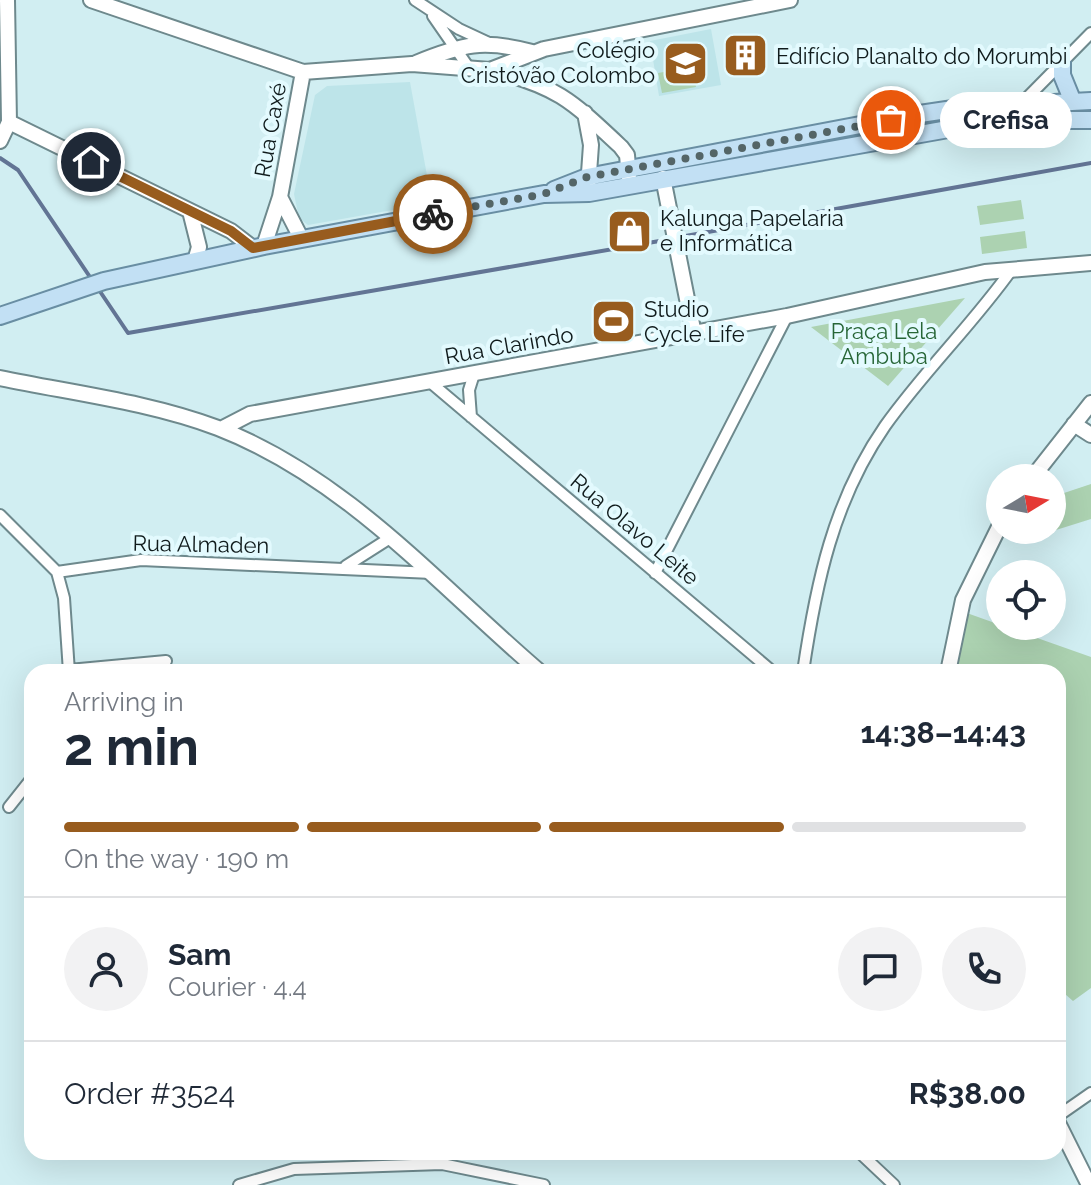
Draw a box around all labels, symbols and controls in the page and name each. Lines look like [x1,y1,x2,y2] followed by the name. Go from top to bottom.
[721,32,769,80] building icon: Edifício Planalto do Morumbi
[461,37,655,88] place label: Colégio Cristóvão Colombo
[662,39,710,87] school or university icon: Colégio Cristóvão Colombo
[776,43,1067,69] place label: Edifício Planalto do Morumbi
[249,81,291,179] street label: Rua Caxé
[857,86,925,154] pin
[939,92,1071,148] callout: Crefisa
[869,98,913,142] icon: bag
[963,105,1049,135] text: Crefisa
[57,128,125,196] pin
[69,140,113,184] icon: home
[393,174,473,254] courier
[411,192,455,236] icon: bike
[660,205,844,256] place label: Kalunga Papelaria e Informática
[605,207,653,255] shop icon: Kalunga Papelaria e Informática
[644,296,745,347] place label: Studio Cycle Life
[589,298,637,346] sports icon: Studio Cycle Life
[831,318,937,369] park label: Praça Lela Ambuba
[443,321,575,369] street label: Rua Clarindo
[986,464,1066,544] north arrow
[986,464,1066,640] map controls
[566,468,704,590] street label: Rua Olavo Leite
[132,530,270,558] street label: Rua Almaden
[986,560,1066,640] button: locate
[64,687,184,717] text: Arriving in
[860,715,1026,750] text: 14:38–14:43
[64,716,199,777] text: 2 min
[64,844,289,874] text: On the way · 190 m
[64,927,148,1011] button: person
[838,927,922,1011] button: chat
[942,927,1026,1011] button: phone
[168,937,231,972] text: Sam
[168,972,307,1002] text: Courier · 4.4
[64,1076,235,1111] text: Order #3524
[909,1076,1026,1111] text: R$38.00

